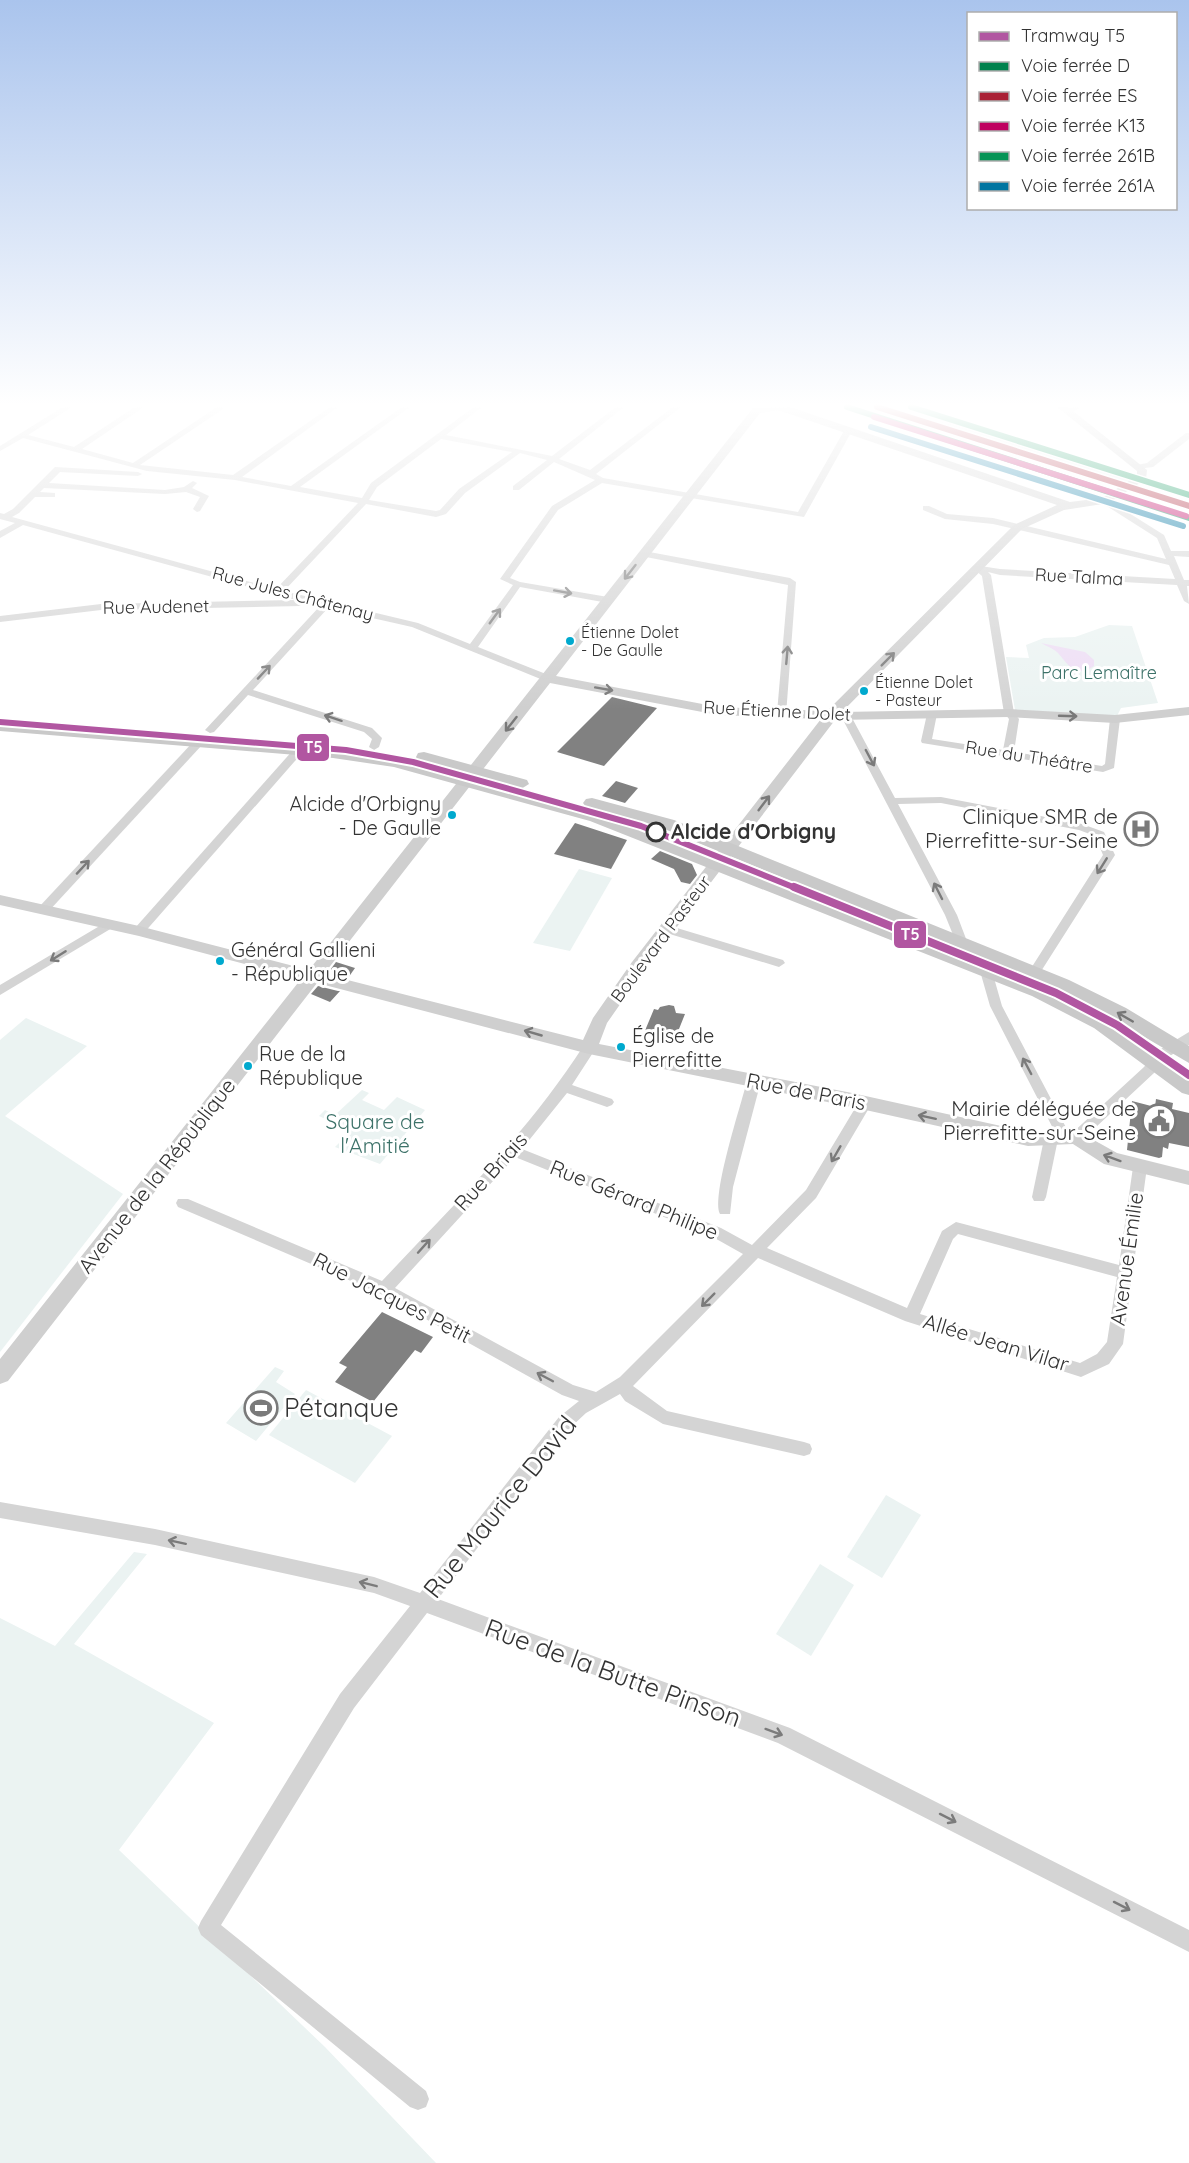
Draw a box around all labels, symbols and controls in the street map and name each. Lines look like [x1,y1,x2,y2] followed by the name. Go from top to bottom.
[967,12,1177,210] legend
[1021,24,1125,47] text: Tramway T5
[1021,54,1130,77] text: Voie ferrée D
[1021,84,1137,107] text: Voie ferrée ES
[1021,114,1145,137] text: Voie ferrée K13
[1021,144,1155,167] text: Voie ferrée 261B
[1021,174,1155,197] text: Voie ferrée 261A
[210,561,376,626] street label: Rue Jules Châtenay
[1034,563,1124,590] street label: Rue Talma
[624,564,637,580] one-way arrow
[553,587,572,598] one-way arrow
[102,594,210,619] street label: Rue Audenet
[489,608,502,624] one-way arrow
[581,622,679,660] place label: Étienne Dolet - De Gaulle
[564,635,576,647] marker: Étienne Dolet - De Gaulle
[782,646,793,665] one-way arrow
[881,652,896,667] one-way arrow
[1041,661,1157,684] park label: Parc Lemaître
[257,665,271,680] one-way arrow
[875,672,973,710] place label: Étienne Dolet - Pasteur
[594,684,613,695] one-way arrow
[858,685,870,697] marker: Étienne Dolet - Pasteur
[703,695,851,726] street label: Rue Étienne Dolet
[1057,710,1077,721] one-way arrow
[324,712,343,723] one-way arrow
[505,716,518,732] one-way arrow
[296,733,330,762] line badge: T5
[964,735,1094,778] street label: Rue du Théâtre
[303,737,323,757] text: T5
[865,749,876,767] one-way arrow
[289,791,441,840] place label: Alcide d'Orbigny - De Gaulle
[757,795,770,811] one-way arrow
[925,803,1118,853] place label: Clinique SMR de Pierrefitte-sur-Seine
[446,809,458,821] marker: Alcide d'Orbigny - De Gaulle
[1123,811,1159,847] hospital icon: Clinique SMR de Pierrefitte-sur-Seine
[671,818,836,844] place label: Alcide d'Orbigny
[646,822,666,842] marker: Alcide d'Orbigny
[1096,858,1108,874] one-way arrow
[76,860,90,875] one-way arrow
[605,871,716,1007] street label: Boulevard Pasteur
[932,882,944,900] one-way arrow
[893,920,927,949] line badge: T5
[900,924,920,944] text: T5
[231,937,376,986] place label: Général Gallieni - République
[50,950,67,962] one-way arrow
[214,955,226,967] marker: Général Gallieni - République
[1117,1011,1134,1023] one-way arrow
[632,1023,722,1072] place label: Église de Pierrefitte
[523,1027,542,1038] one-way arrow
[259,1041,363,1090] place label: Rue de la République
[615,1041,627,1053] marker: Église de Pierrefitte
[1021,1058,1033,1075] one-way arrow
[242,1060,254,1072] marker: Rue de la République
[744,1067,868,1115] street label: Rue de Paris
[72,1073,240,1278] street label: Avenue de la République
[943,1095,1136,1145] place label: Mairie déléguée de Pierrefitte-sur-Seine
[1141,1103,1177,1139] public building icon: Mairie déléguée de Pierrefitte-sur-Seine
[325,1108,425,1158] park label: Square de l'Amitié
[917,1111,937,1122] one-way arrow
[448,1127,532,1216] street label: Rue Briais
[830,1145,842,1162] one-way arrow
[1103,1152,1122,1163] one-way arrow
[546,1153,722,1245] street label: Rue Gérard Philipe
[1104,1191,1148,1327] street label: Avenue Émilie
[417,1239,431,1254] one-way arrow
[309,1246,476,1348] street label: Rue Jacques Petit
[700,1292,715,1307] one-way arrow
[920,1308,1072,1377] street label: Allée Jean Vilar
[536,1371,554,1382] one-way arrow
[243,1390,279,1426] sports icon: Pétanque
[284,1391,399,1424] place label: Pétanque
[416,1409,583,1605] street label: Rue Maurice David
[168,1536,188,1547] one-way arrow
[359,1577,378,1589] one-way arrow
[481,1611,746,1734] street label: Rue de la Butte Pinson
[764,1727,782,1738] one-way arrow
[939,1813,957,1825] one-way arrow
[1113,1901,1131,1912] one-way arrow

